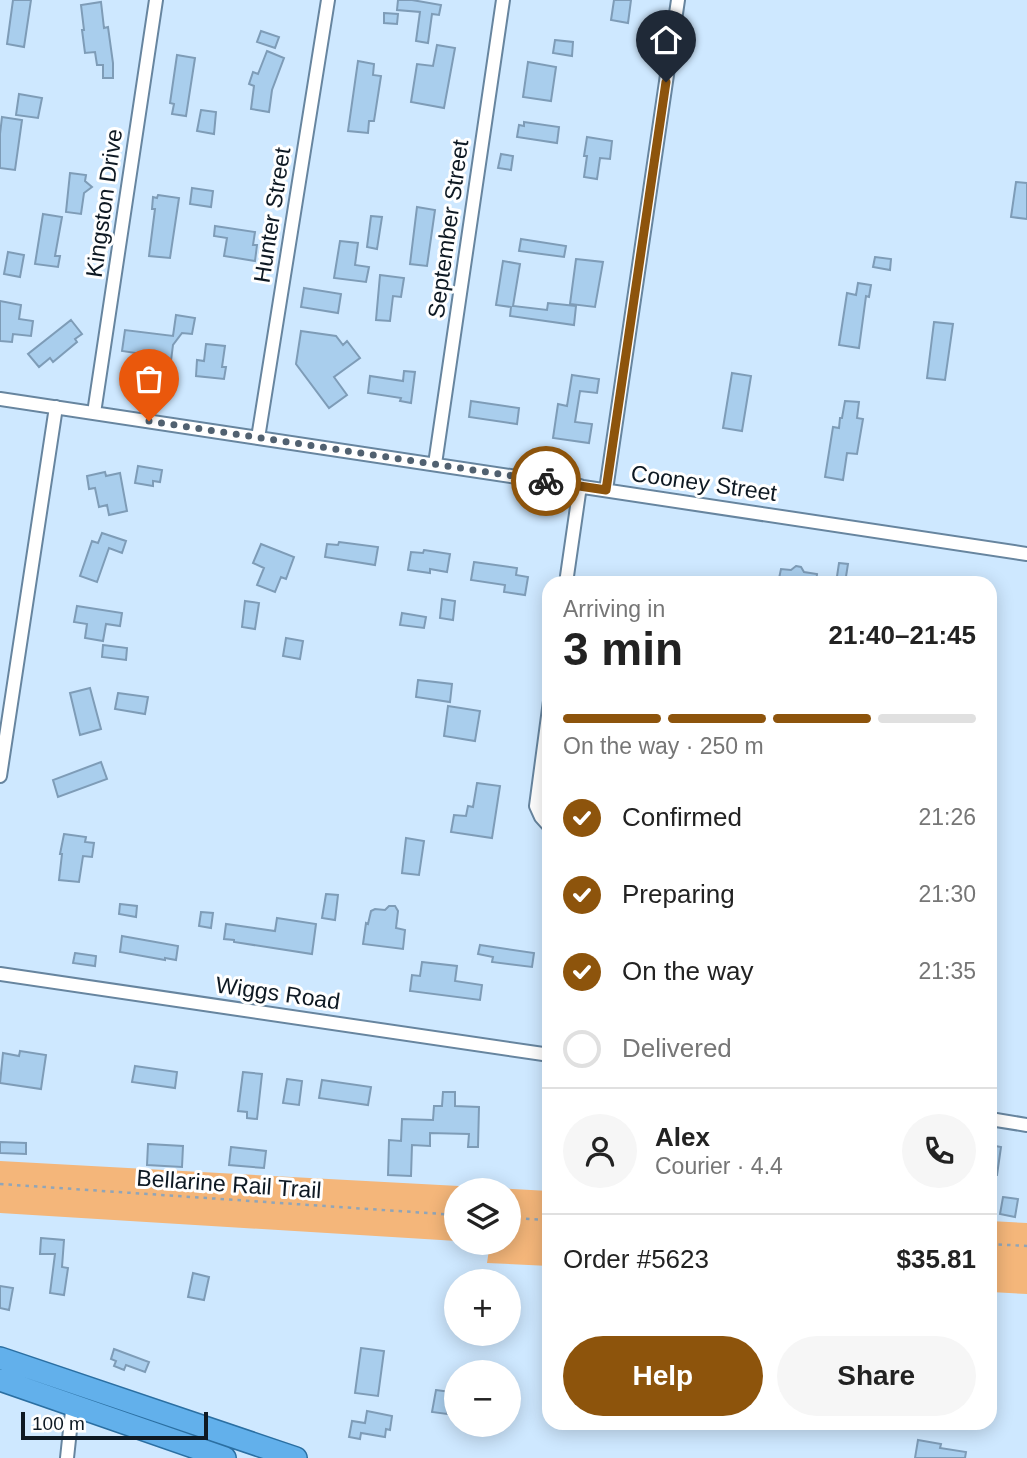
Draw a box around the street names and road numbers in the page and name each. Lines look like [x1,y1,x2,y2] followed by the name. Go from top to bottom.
[81,127,127,279] street label: Kingston Drive
[423,137,474,320] street label: September Street
[248,145,296,285] street label: Hunter Street
[629,460,779,506] street label: Cooney Street
[214,971,342,1015] street label: Wiggs Road
[136,1165,322,1203] street label: Bellarine Rail Trail

